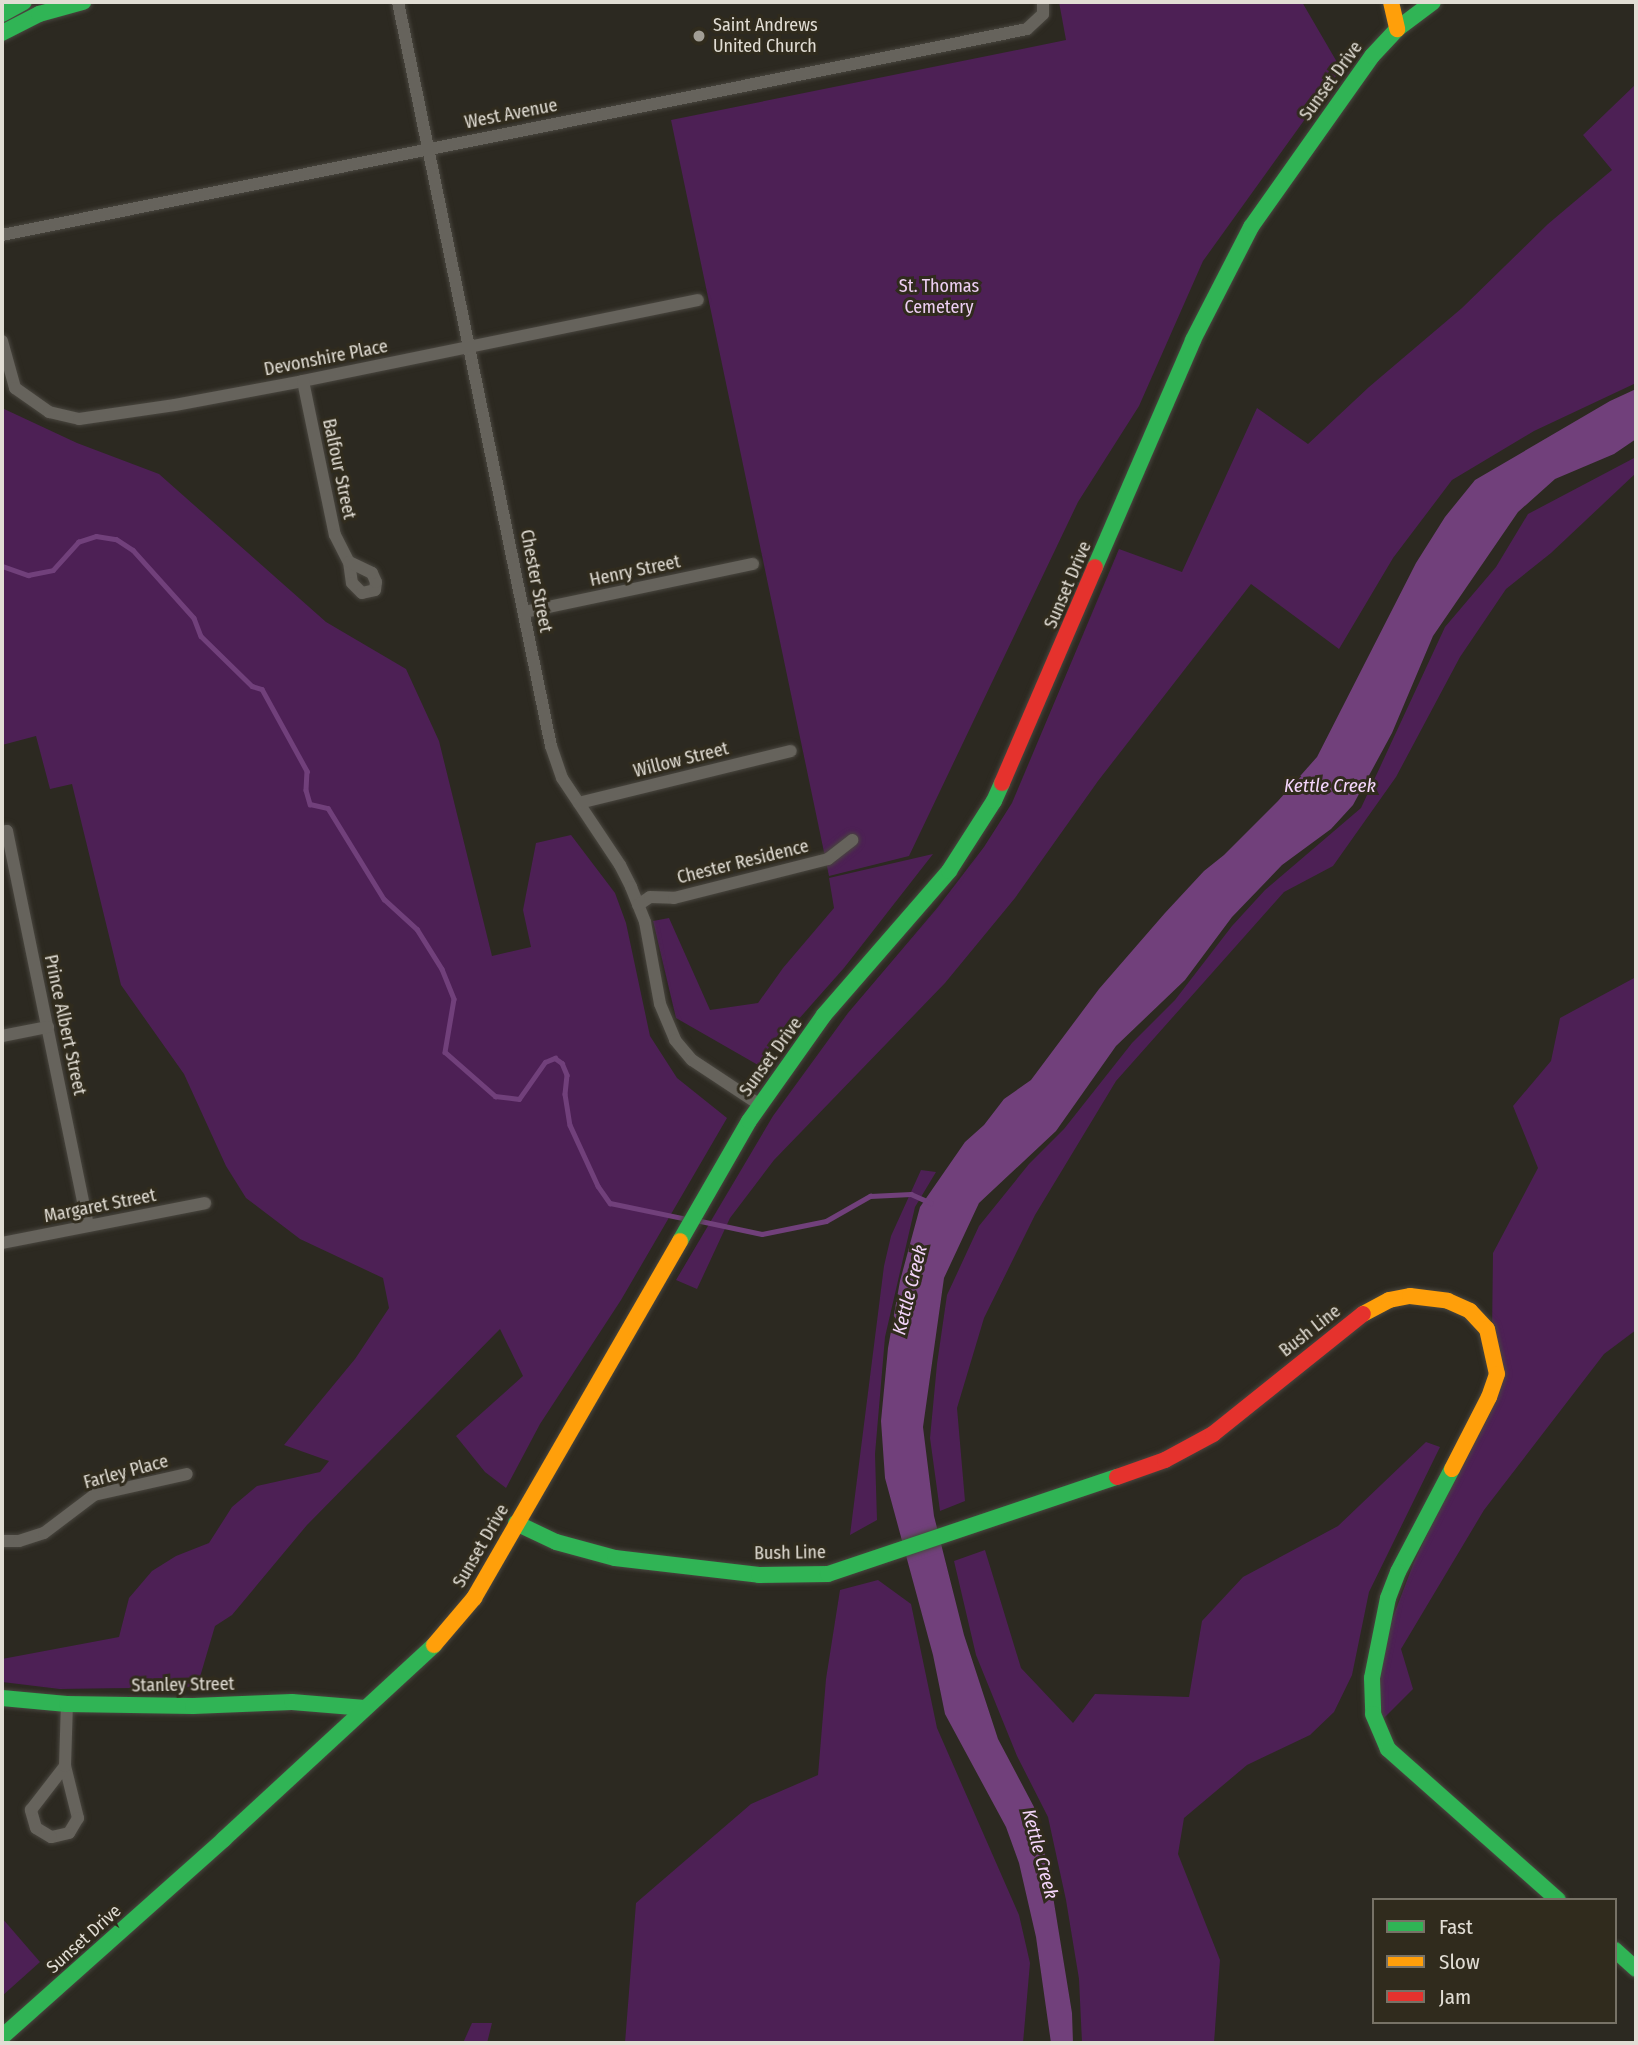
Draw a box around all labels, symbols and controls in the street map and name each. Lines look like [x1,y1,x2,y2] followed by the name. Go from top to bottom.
[713,15,818,58] place label: Saint Andrews United Church
[691,28,707,44] marker: Saint Andrews United Church
[1295,37,1367,125] street label: Sunset Drive
[463,94,559,134] street label: West Avenue
[899,276,979,318] park label: St. Thomas Cemetery
[262,335,390,381] street label: Devonshire Place
[318,417,360,521] street label: Balfour Street
[515,528,557,634] street label: Chester Street
[1040,538,1096,632] street label: Sunset Drive
[588,551,682,591] street label: Henry Street
[631,738,731,782] street label: Willow Street
[1284,775,1376,797] water label: Kettle Creek
[675,835,811,889] street label: Chester Residence
[40,953,90,1097] street label: Prince Albert Street
[735,1013,807,1101] street label: Sunset Drive
[42,1185,158,1227] street label: Margaret Street
[888,1243,932,1337] water label: Kettle Creek
[1275,1300,1345,1362] street label: Bush Line
[81,1450,171,1494] street label: Farley Place
[448,1500,514,1592] street label: Sunset Drive
[754,1542,826,1564] street label: Bush Line
[131,1673,235,1697] street label: Stanley Street
[1017,1807,1063,1901] water label: Kettle Creek
[1372,1898,1617,2024] legend
[42,1900,126,1978] street label: Sunset Drive
[1439,1914,1473,1940] text: Fast
[1439,1949,1480,1975] text: Slow
[1439,1984,1471,2010] text: Jam

